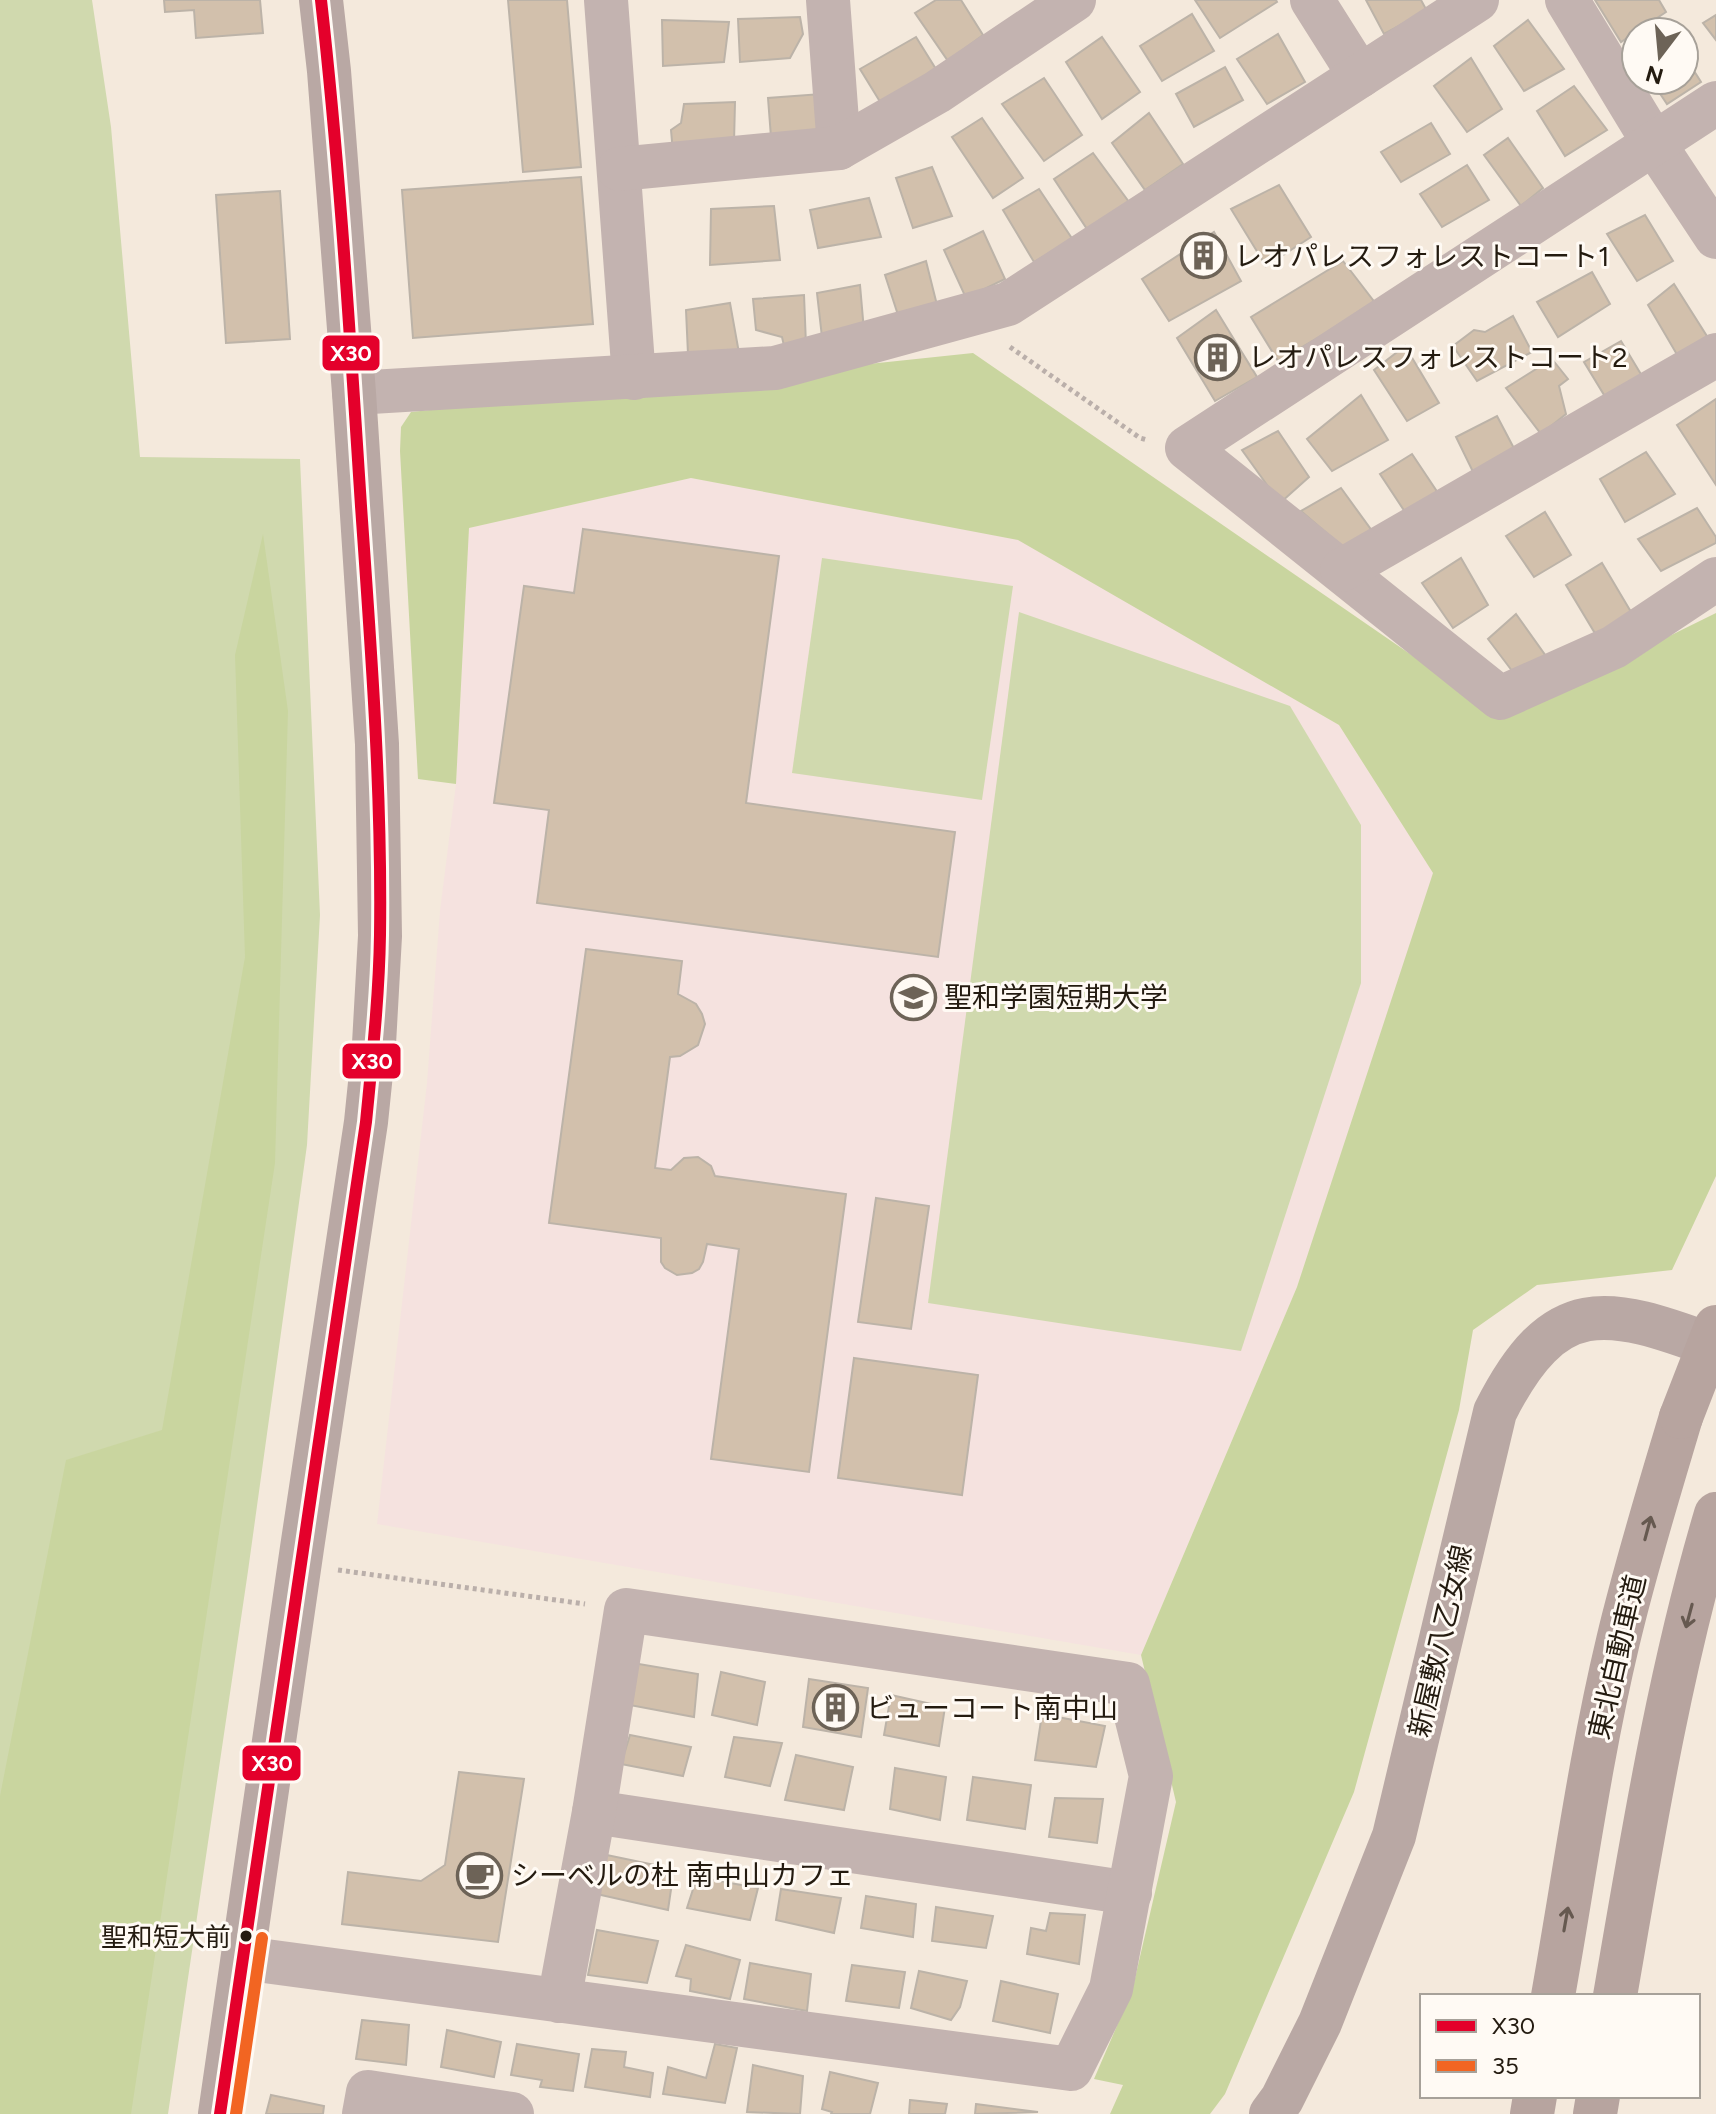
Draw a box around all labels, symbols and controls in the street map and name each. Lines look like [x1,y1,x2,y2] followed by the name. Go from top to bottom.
[1620,16,1700,96] north arrow
[1643,59,1667,90] text: N
[1179,232,1227,280] building icon: レオパレスフォレストコート1
[1234,239,1610,273] place label: レオパレスフォレストコート1
[1193,333,1241,381] building icon: レオパレスフォレストコート2
[321,334,381,372] line badge: X30
[330,340,372,367] text: X30
[1248,340,1628,374] place label: レオパレスフォレストコート2
[889,973,937,1021] school or university icon: 聖和学園短期大学
[944,980,1168,1014] place label: 聖和学園短期大学
[341,1042,402,1080] line badge: X30
[351,1048,393,1075] text: X30
[1642,1515,1657,1541] one-way arrow
[1401,1542,1479,1740] street label: 新屋敷八乙女線
[1582,1571,1652,1743] street label: 東北自動車道
[1680,1603,1695,1629] one-way arrow
[811,1684,859,1732] building icon: ビューコート南中山
[866,1691,1118,1725] place label: ビューコート南中山
[241,1744,302,1782] line badge: X30
[251,1750,293,1777] text: X30
[456,1851,504,1899] cafe icon: シーベルの杜 南中山カフェ
[511,1858,854,1892] place label: シーベルの杜 南中山カフェ
[1559,1907,1574,1932] one-way arrow
[101,1921,231,1953] place label: 聖和短大前
[238,1928,254,1944] marker: 聖和短大前
[1420,1994,1700,2098] legend
[1492,2011,1535,2040] text: X30
[1492,2051,1519,2080] text: 35

